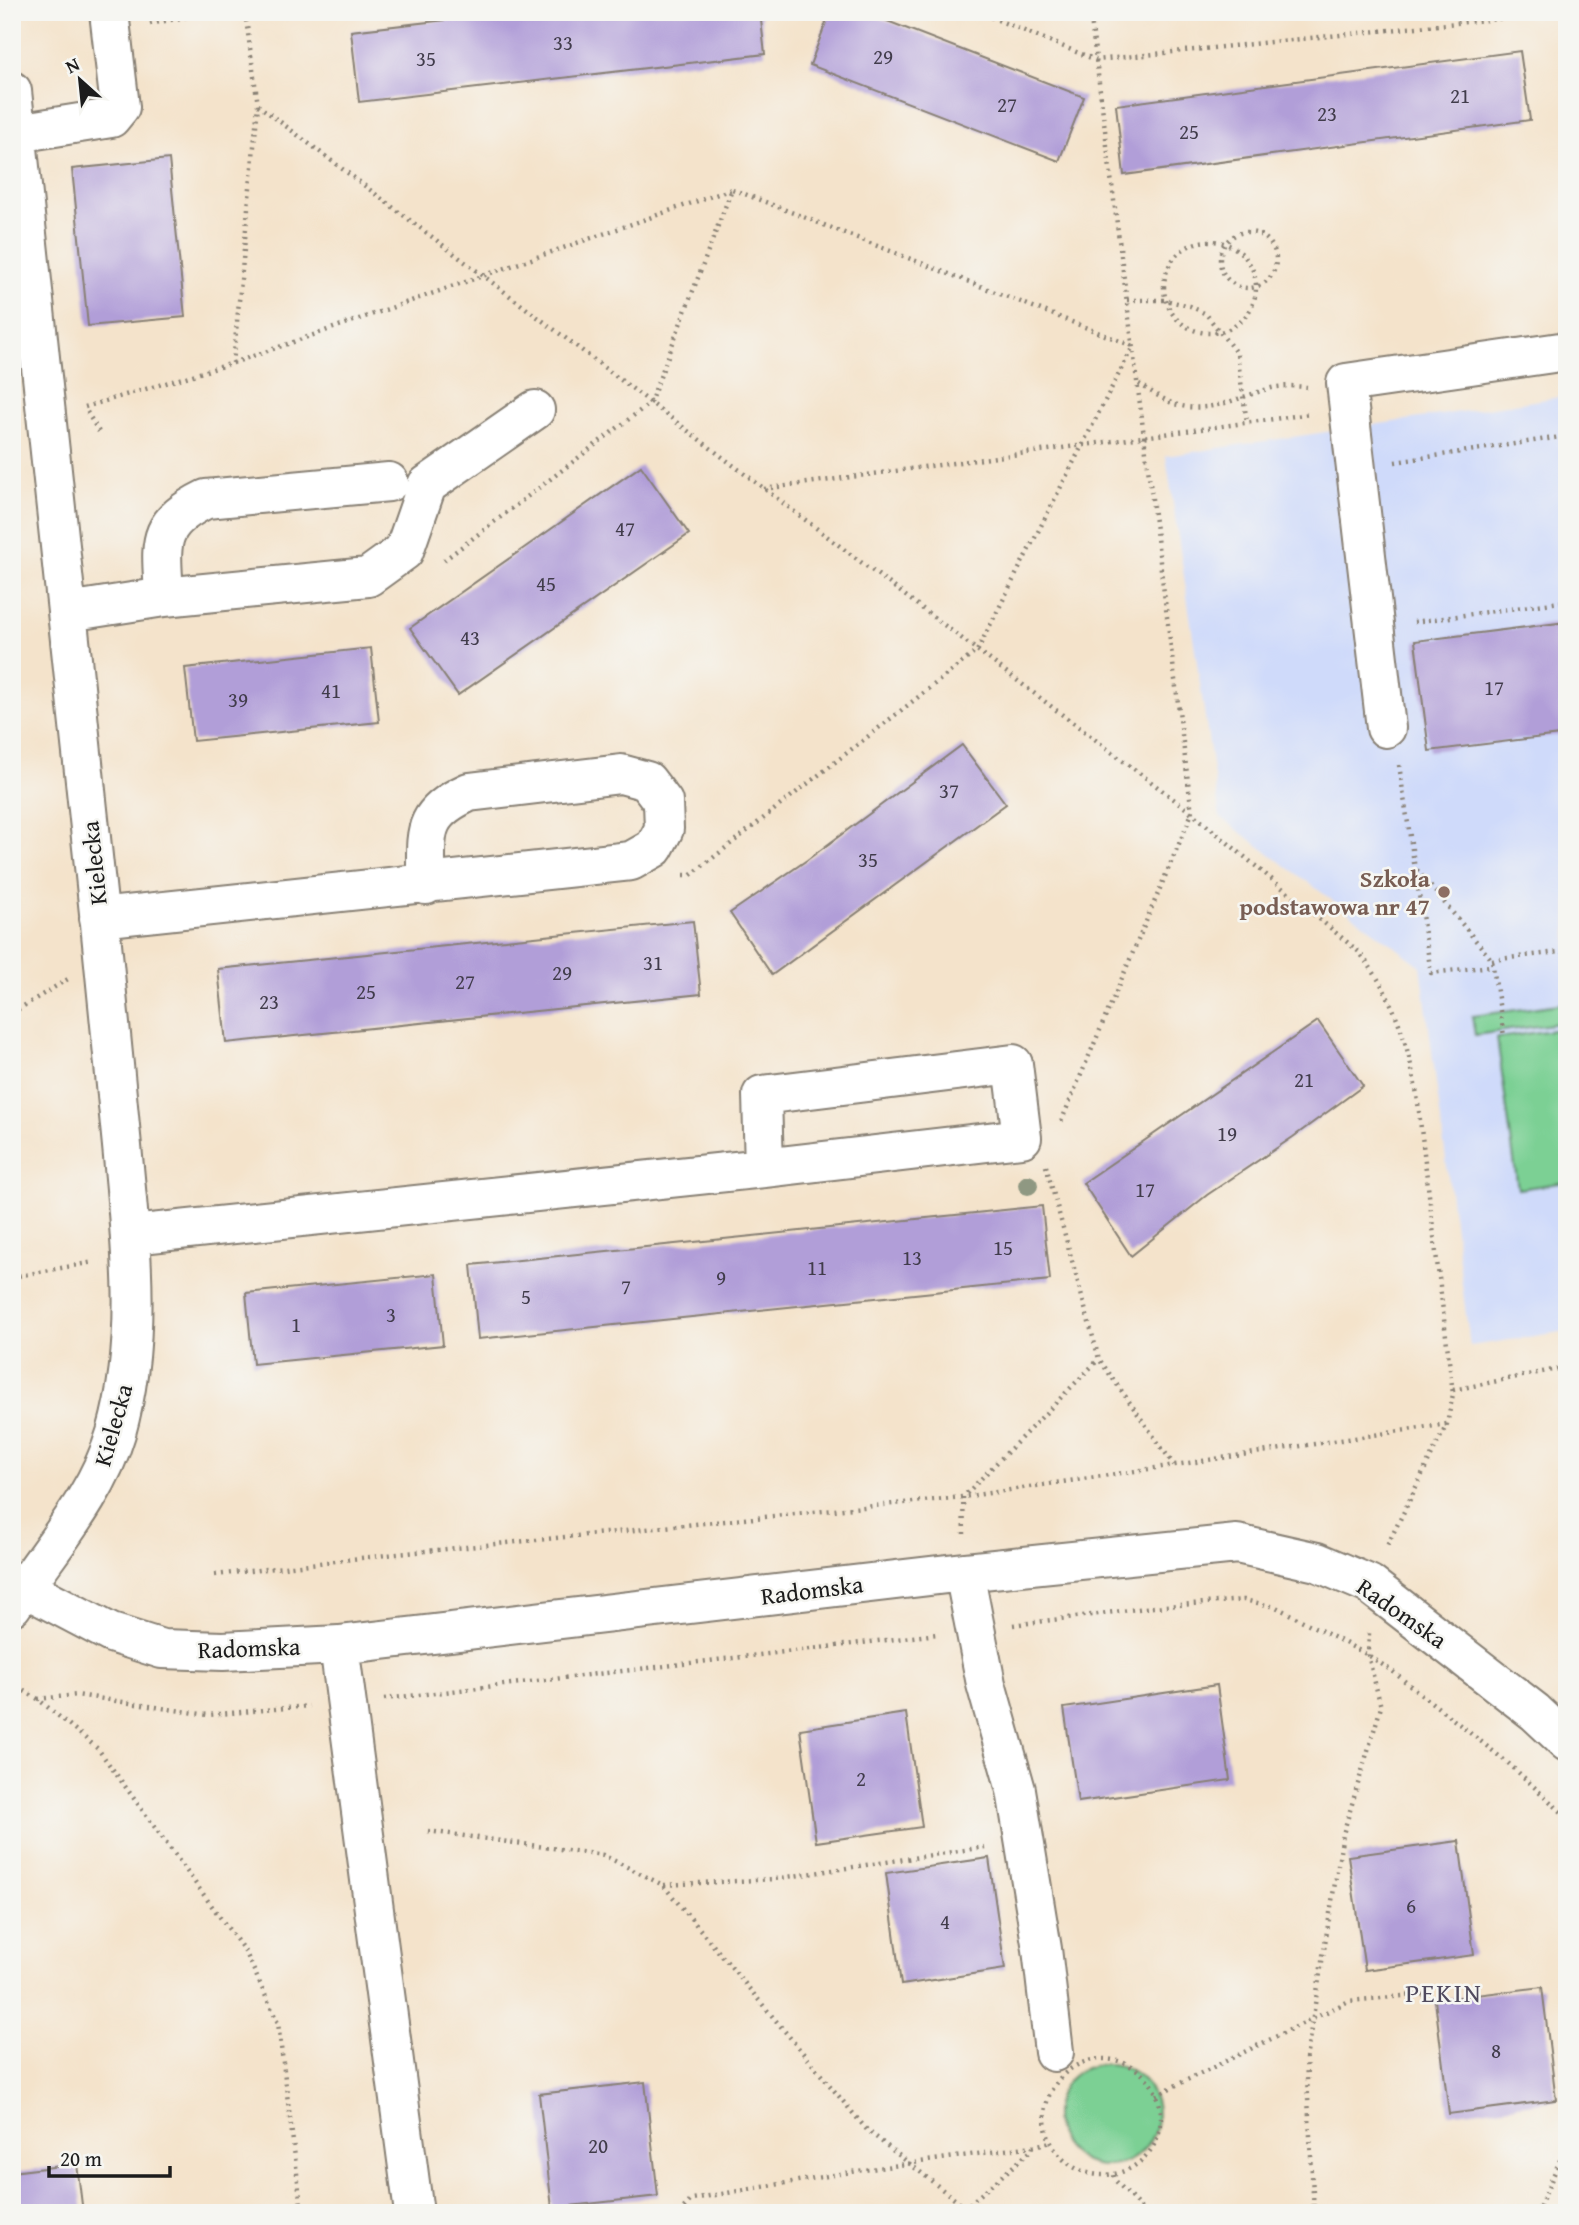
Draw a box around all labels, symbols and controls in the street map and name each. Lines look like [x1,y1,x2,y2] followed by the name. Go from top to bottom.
[553,27,573,58] house number: 33
[873,41,893,72] house number: 29
[416,43,436,74] house number: 35
[46,46,116,116] north arrow
[60,49,85,80] text: N
[1450,80,1470,111] house number: 21
[997,89,1017,120] house number: 27
[1317,98,1337,129] house number: 23
[1179,116,1199,147] house number: 25
[615,513,635,544] house number: 47
[536,568,556,599] house number: 45
[460,622,480,653] house number: 43
[1484,672,1504,703] house number: 17
[321,675,341,706] house number: 41
[228,684,248,715] house number: 39
[939,775,959,806] house number: 37
[72,819,116,907] street label: Kielecka
[858,844,878,875] house number: 35
[1239,861,1431,924] place label: Szkoła podstawowa nr 47
[1436,884,1452,900] marker: Szkoła podstawowa nr 47
[643,947,663,978] house number: 31
[552,957,572,988] house number: 29
[455,966,475,997] house number: 27
[356,976,376,1007] house number: 25
[259,986,279,1017] house number: 23
[1294,1064,1314,1095] house number: 21
[1217,1118,1237,1149] house number: 19
[1135,1174,1155,1205] house number: 17
[993,1232,1013,1263] house number: 15
[902,1242,922,1273] house number: 13
[807,1252,827,1283] house number: 11
[716,1262,726,1293] house number: 9
[621,1271,631,1302] house number: 7
[521,1281,531,1312] house number: 5
[386,1299,396,1330] house number: 3
[291,1309,301,1340] house number: 1
[85,1379,142,1470] street label: Kielecka
[759,1566,866,1614] street label: Radomska
[1350,1569,1455,1657] street label: Radomska
[197,1629,302,1667] street label: Radomska
[856,1763,866,1794] house number: 2
[1406,1890,1416,1921] house number: 6
[940,1906,950,1937] house number: 4
[1405,1973,1483,2012] district label: PEKIN
[1491,2035,1501,2066] house number: 8
[588,2130,608,2161] house number: 20
[49,2134,170,2178] scale bar
[60,2143,102,2174] text: 20 m

